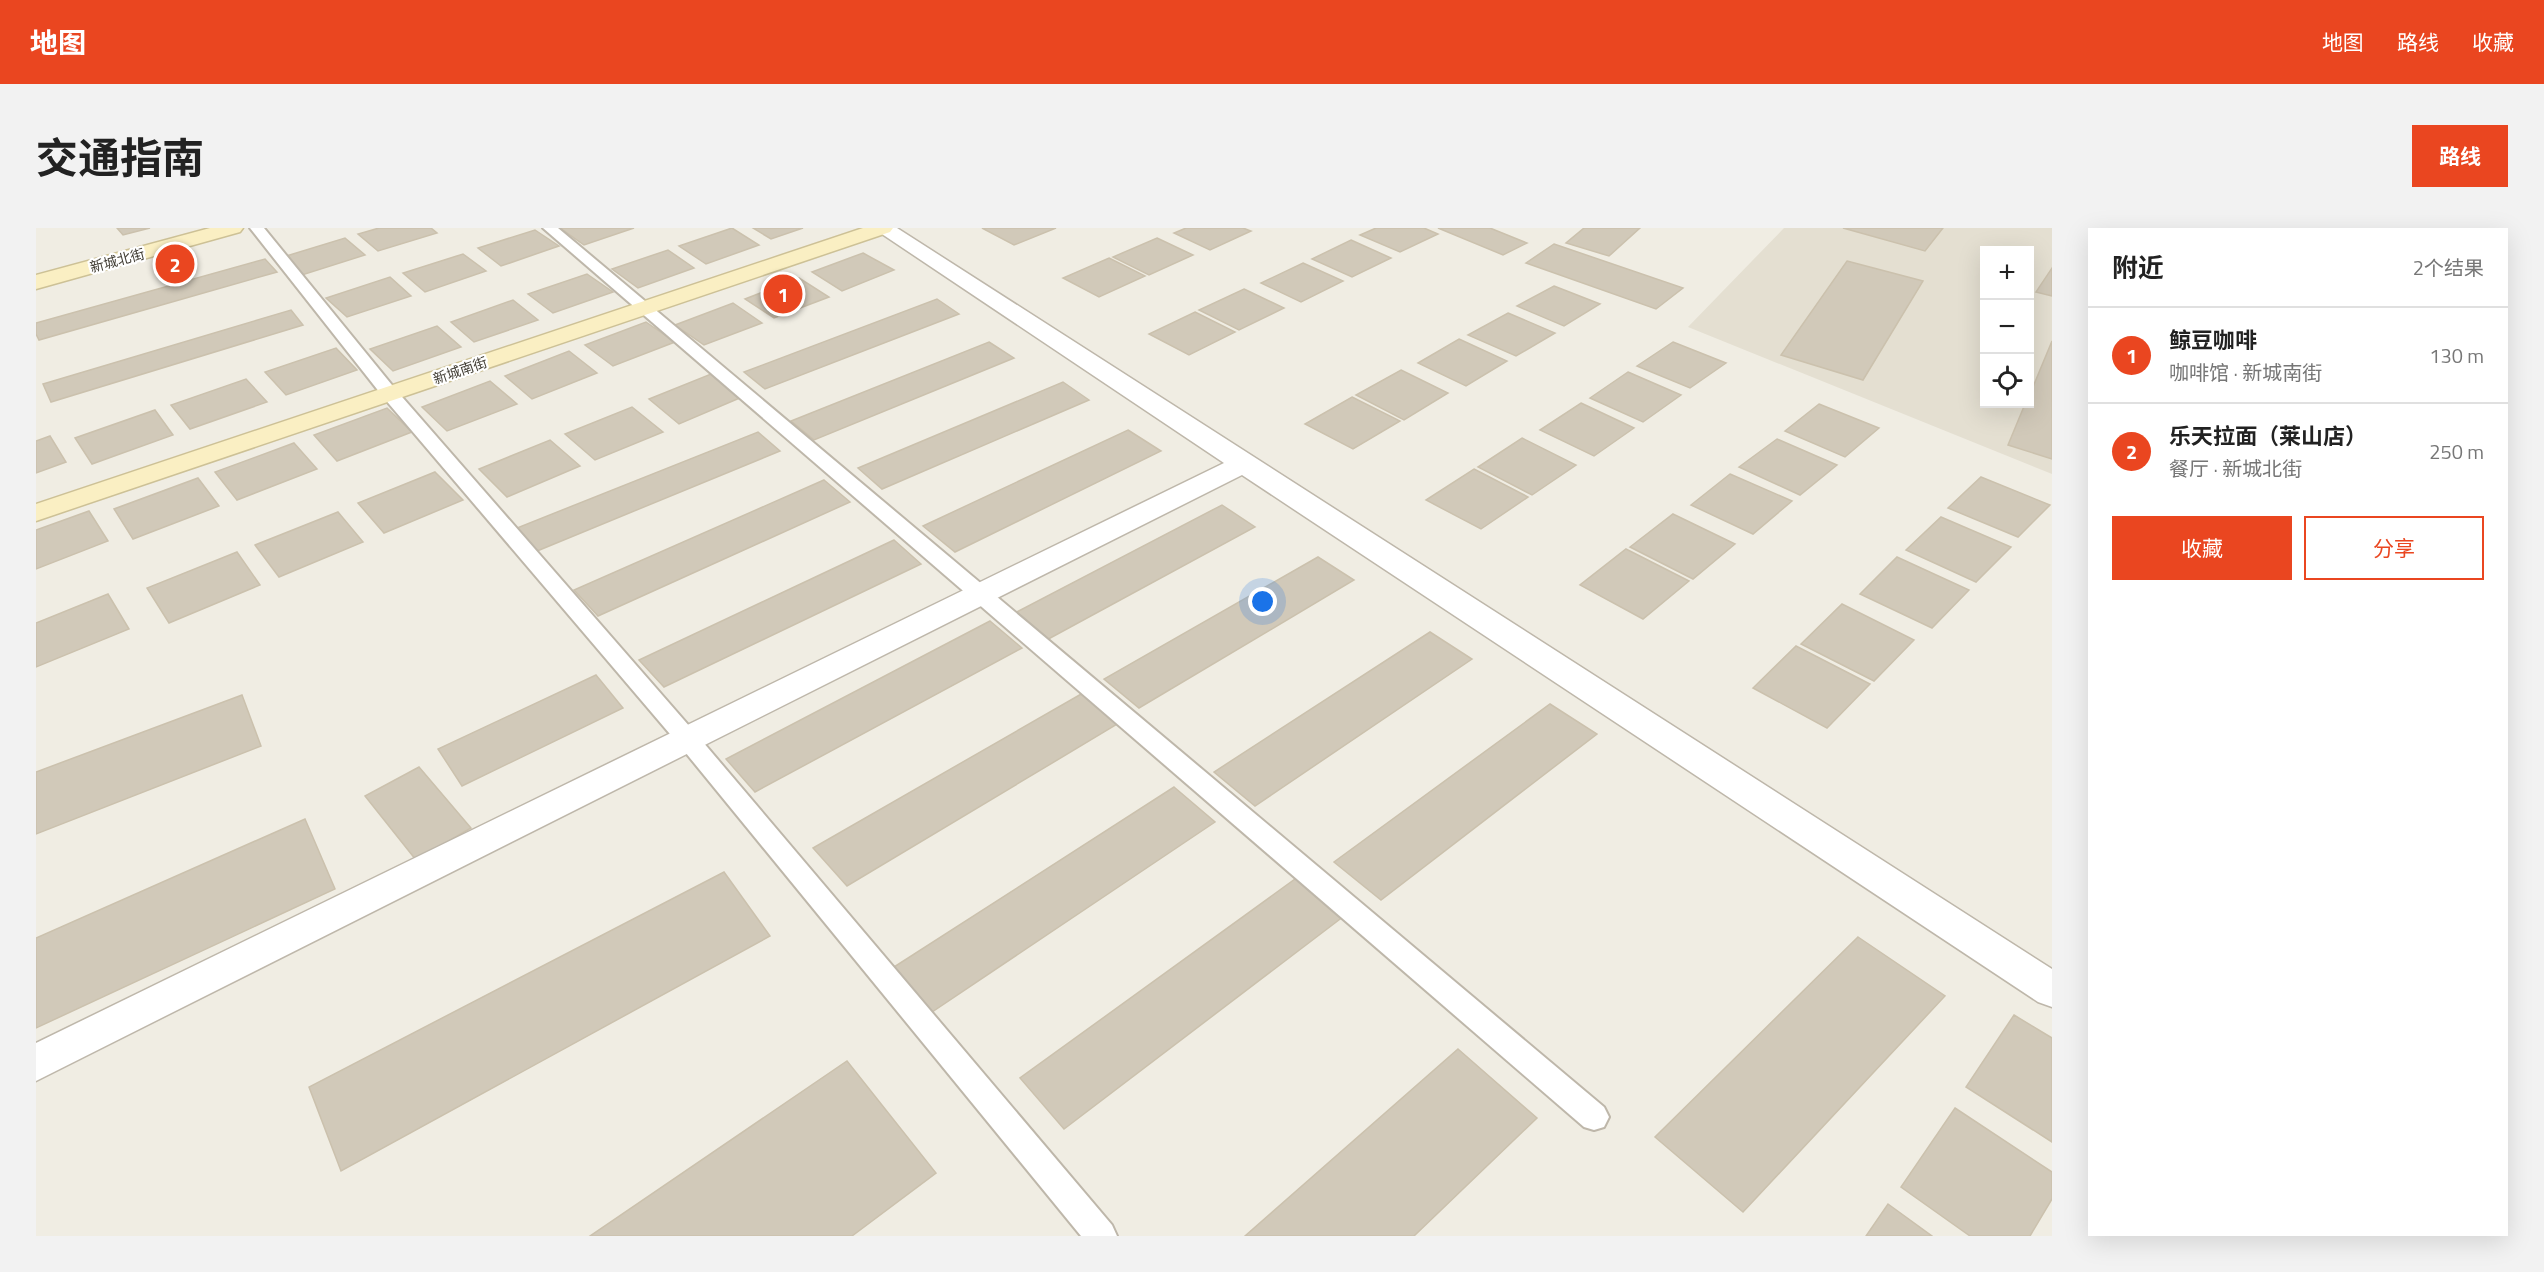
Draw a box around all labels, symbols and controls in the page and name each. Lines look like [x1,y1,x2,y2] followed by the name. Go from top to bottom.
[30,21,86,64] text: 地图
[2322,26,2364,58] text: 地图
[2397,26,2439,58] text: 路线
[2472,26,2514,58] text: 收藏
[36,125,204,189] text: 交通指南
[2412,125,2508,187] button: 路线
[156,242,194,286] pin: 2
[87,243,147,277] street label: 新城北街
[1980,246,2034,408] map controls
[1980,246,2034,300] button: +
[2112,248,2164,287] text: 附近
[2413,252,2484,283] text: 2个结果
[764,272,802,316] pin: 1
[1980,300,2034,354] button: −
[2169,323,2257,357] text: 鲸豆咖啡
[2126,340,2137,371] text: 1
[2429,340,2484,371] text: 130 m
[430,351,490,389] street label: 新城南街
[1980,354,2034,408] button: locate
[2169,357,2322,388] text: 咖啡馆 · 新城南街
[2169,419,2367,453] text: 乐天拉面（莱山店）
[2126,436,2137,467] text: 2
[2429,436,2484,467] text: 250 m
[2169,453,2302,484] text: 餐厅 · 新城北街
[2112,516,2292,580] button: 收藏
[2304,516,2484,580] button: 分享
[1248,587,1277,616] your location

